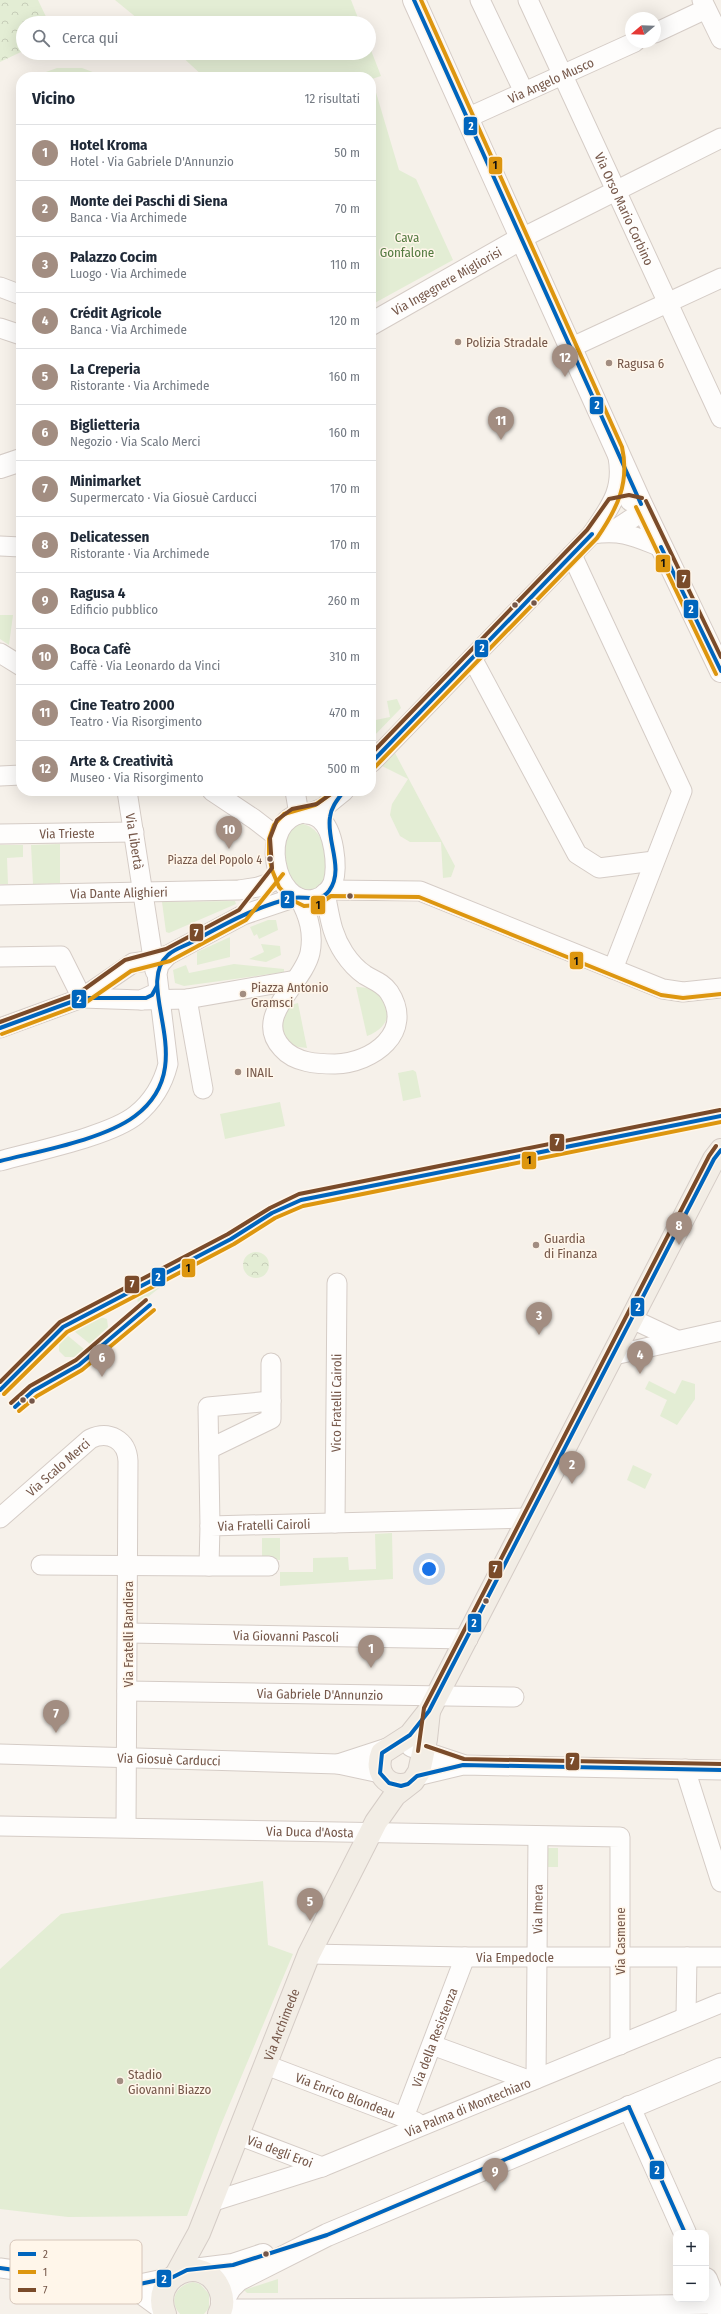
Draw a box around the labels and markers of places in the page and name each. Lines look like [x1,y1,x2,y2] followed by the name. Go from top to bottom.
[466,335,548,350] place label: Polizia Stradale
[453,337,463,347] marker: Polizia Stradale
[552,344,578,377] pin: 12
[617,356,664,371] place label: Ragusa 6
[604,358,614,368] marker: Ragusa 6
[488,407,514,440] pin: 11
[529,598,539,608] unlabelled marker
[510,600,520,610] unlabelled marker
[216,816,242,849] pin: 10
[167,853,262,867] place label: Piazza del Popolo 4
[265,854,275,864] marker: Piazza del Popolo 4
[345,891,355,901] unlabelled marker
[251,980,329,1010] place label: Piazza Antonio Gramsci
[238,989,248,999] marker: Piazza Antonio Gramsci
[246,1065,274,1080] place label: INAIL
[233,1067,243,1077] marker: INAIL
[666,1212,692,1245] pin: 8
[544,1231,597,1261] place label: Guardia di Finanza
[531,1240,541,1250] marker: Guardia di Finanza
[526,1302,552,1335] pin: 3
[627,1341,653,1374] pin: 4
[89,1344,115,1377] pin: 6
[18,1395,28,1405] unlabelled marker
[27,1396,37,1406] unlabelled marker
[559,1451,585,1484] pin: 2
[481,1596,491,1606] unlabelled marker
[358,1635,384,1668] pin: 1
[43,1700,69,1733] pin: 7
[297,1888,323,1921] pin: 5
[128,2067,211,2097] place label: Stadio Giovanni Biazzo
[115,2076,125,2086] marker: Stadio Giovanni Biazzo
[482,2158,508,2191] pin: 9
[261,2249,271,2259] unlabelled marker

